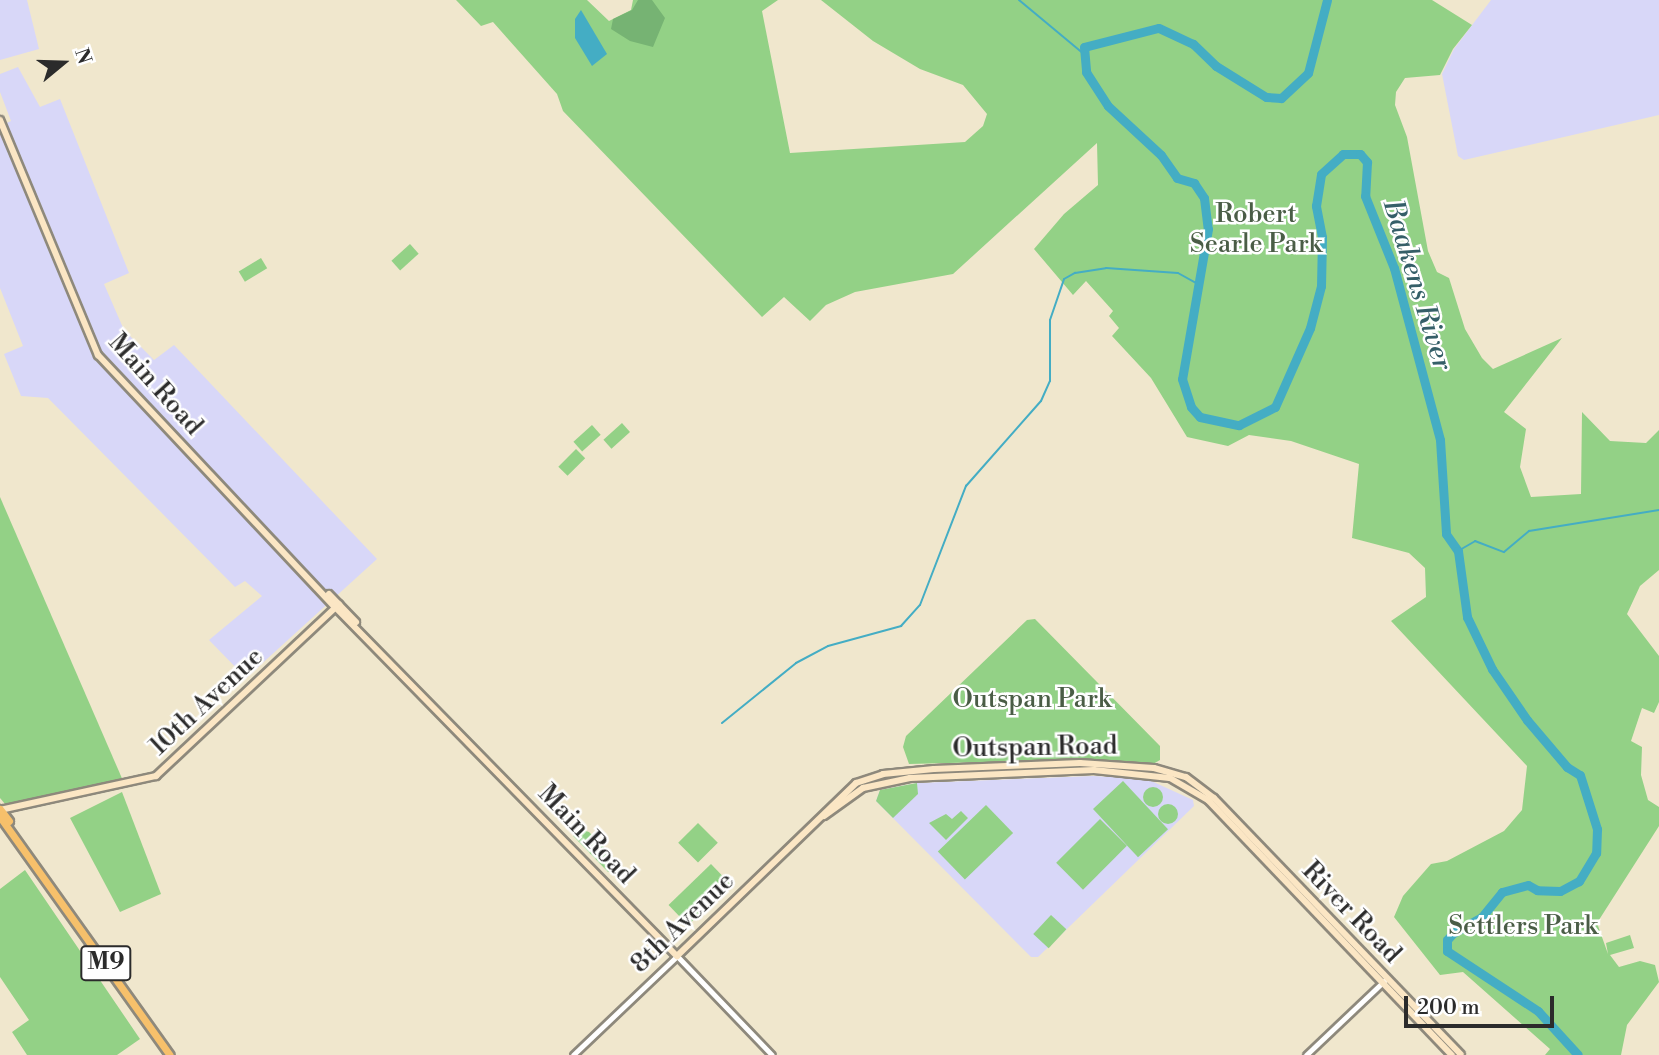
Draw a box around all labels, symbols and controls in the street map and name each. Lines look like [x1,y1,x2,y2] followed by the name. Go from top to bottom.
[28,28,98,98] north arrow
[69,45,97,67] text: N
[1375,196,1459,374] water label: Baakens River
[1190,199,1322,260] park label: Robert Searle Park
[101,328,209,442] street label: Main Road
[144,642,270,762] street label: 10th Avenue
[953,684,1111,716] park label: Outspan Park
[952,731,1118,765] street label: Outspan Road
[531,779,641,891] street label: Main Road
[1295,856,1407,970] street label: River Road
[625,866,741,980] street label: 8th Avenue
[1448,911,1598,943] park label: Settlers Park
[80,943,132,984] road number: M9
[1407,982,1558,1026] scale bar
[1417,995,1480,1021] text: 200 m

